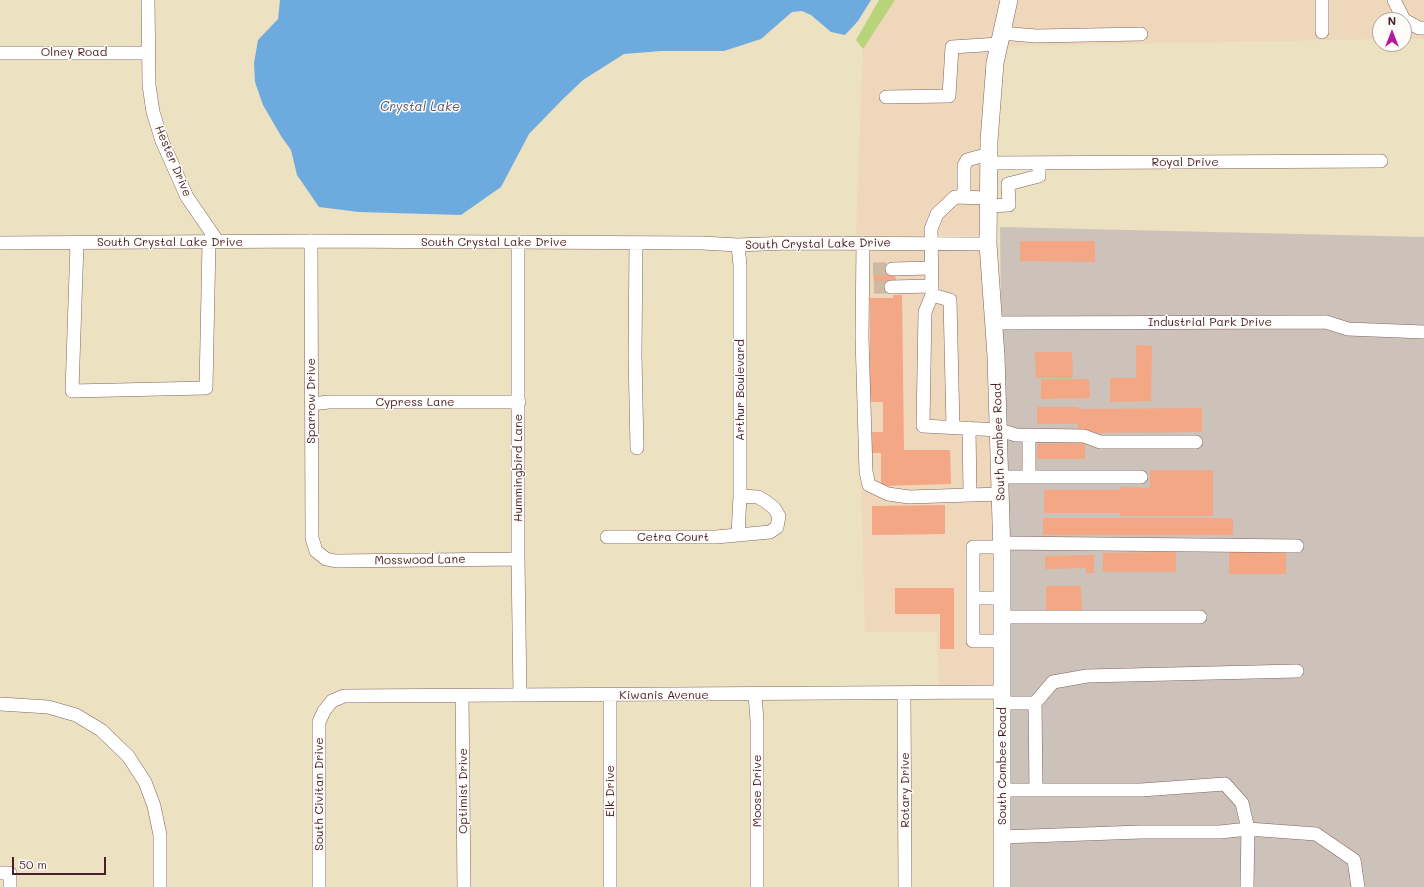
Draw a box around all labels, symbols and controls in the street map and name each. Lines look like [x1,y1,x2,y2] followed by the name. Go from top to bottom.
[1372,12,1412,52] north arrow
[1388,13,1396,28] text: N
[41,45,107,59] street label: Olney Road
[380,99,460,115] water label: Crystal Lake
[152,123,194,199] street label: Hester Drive
[1151,155,1219,169] street label: Royal Drive
[97,235,243,249] street label: South Crystal Lake Drive
[421,235,567,249] street label: South Crystal Lake Drive
[745,236,891,252] street label: South Crystal Lake Drive
[1148,315,1272,329] street label: Industrial Park Drive
[733,339,747,441] street label: Arthur Boulevard
[304,358,318,444] street label: Sparrow Drive
[990,383,1008,501] street label: South Combee Road
[375,395,455,409] street label: Cypress Lane
[511,414,525,522] street label: Hummingbird Lane
[637,530,709,544] street label: Cetra Court
[374,552,466,568] street label: Mosswood Lane
[619,688,709,702] street label: Kiwanis Avenue
[995,707,1009,825] street label: South Combee Road
[312,737,326,851] street label: South Civitan Drive
[456,748,470,834] street label: Optimist Drive
[898,752,912,828] street label: Rotary Drive
[750,755,764,827] street label: Moose Drive
[603,765,617,817] street label: Elk Drive
[14,849,108,875] scale bar
[19,856,47,872] text: 50 m

